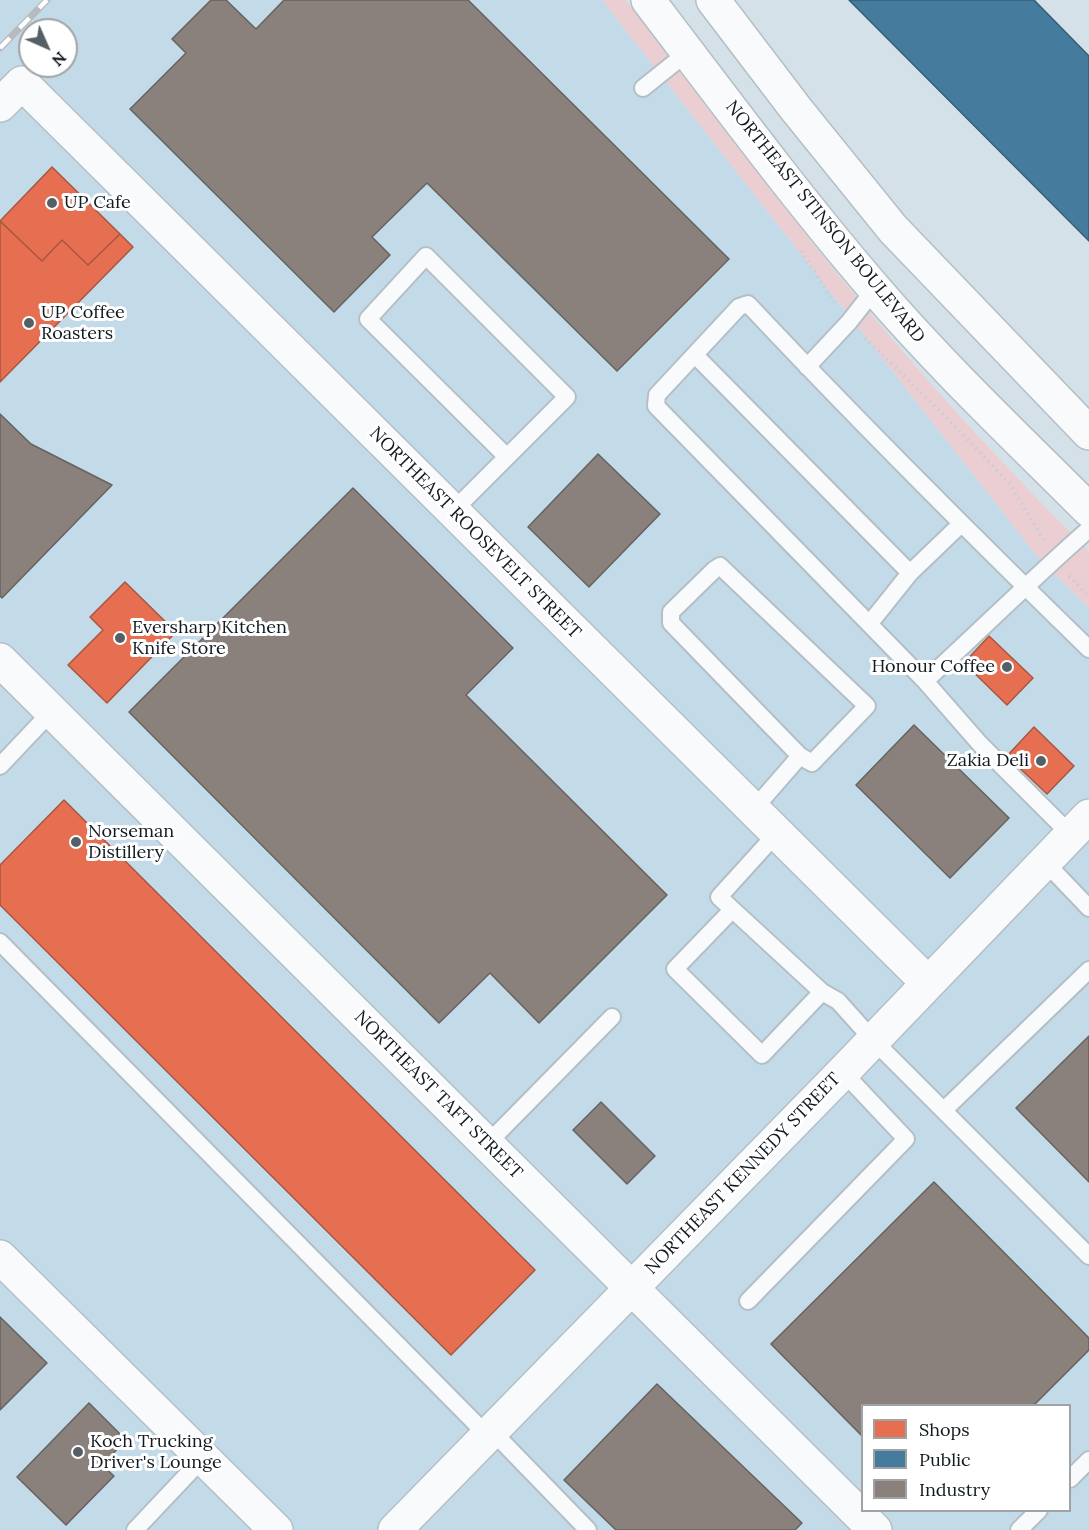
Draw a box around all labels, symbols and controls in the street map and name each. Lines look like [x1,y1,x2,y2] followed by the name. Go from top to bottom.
[18,18,78,78] north arrow
[48,48,71,71] text: N
[721,97,929,347] street label: NORTHEAST STINSON BOULEVARD
[64,192,131,214] place label: UP Cafe
[45,196,59,210] marker: UP Cafe
[41,302,125,344] place label: UP Coffee Roasters
[22,316,36,330] marker: UP Coffee Roasters
[365,423,585,643] street label: NORTHEAST ROOSEVELT STREET
[132,617,287,660] place label: Eversharp Kitchen Knife Store
[113,631,127,645] marker: Eversharp Kitchen Knife Store
[871,656,995,678] place label: Honour Coffee
[1000,660,1014,674] marker: Honour Coffee
[947,750,1029,772] place label: Zakia Deli
[1034,754,1048,768] marker: Zakia Deli
[88,821,174,864] place label: Norseman Distillery
[69,835,83,849] marker: Norseman Distillery
[349,1006,527,1184] street label: NORTHEAST TAFT STREET
[641,1069,845,1279] street label: NORTHEAST KENNEDY STREET
[861,1404,1071,1512] legend
[919,1418,970,1441] text: Shops
[90,1431,222,1474] place label: Koch Trucking Driver's Lounge
[71,1445,85,1459] marker: Koch Trucking Driver's Lounge
[919,1448,971,1471] text: Public
[919,1478,990,1501] text: Industry

